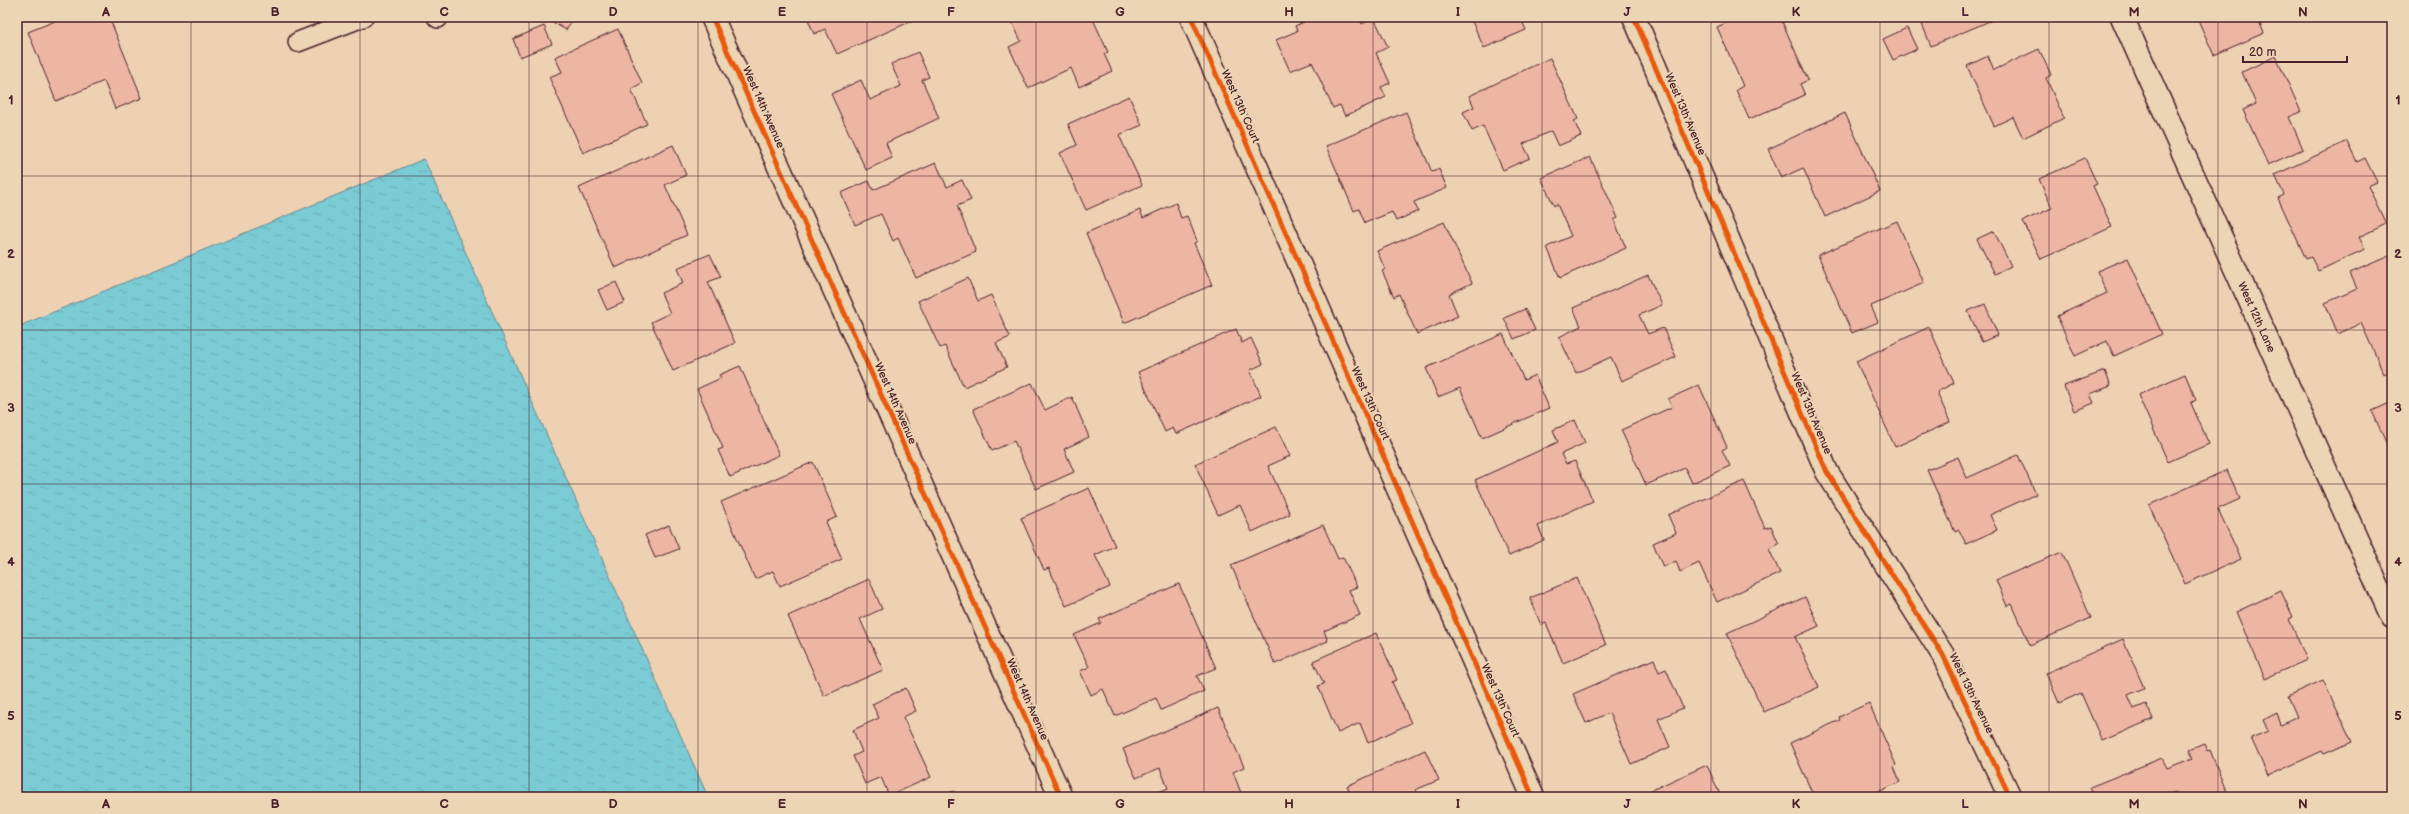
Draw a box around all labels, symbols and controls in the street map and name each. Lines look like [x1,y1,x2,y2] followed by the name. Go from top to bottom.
[101,4,110,20] text: A
[270,4,280,20] text: B
[439,4,449,20] text: C
[608,4,618,20] text: D
[778,4,787,20] text: E
[947,4,955,20] text: F
[1115,4,1125,20] text: G
[1284,4,1294,20] text: H
[1456,4,1460,20] text: I
[1623,4,1631,20] text: J
[1792,4,1801,20] text: K
[1961,4,1969,20] text: L
[2128,4,2140,20] text: M
[2298,4,2308,20] text: N
[2243,38,2347,64] scale bar
[2249,45,2276,60] text: 20 m
[740,64,788,150] street label: West 14th Avenue
[1219,68,1263,145] street label: West 13th Court
[1662,71,1709,158] street label: West 13th Avenue
[8,92,14,108] text: 1
[2395,92,2401,108] text: 1
[7,246,15,262] text: 2
[2394,246,2402,262] text: 2
[2235,280,2278,355] street label: West 12th Lane
[872,360,920,446] street label: West 14th Avenue
[1349,365,1393,442] street label: West 13th Court
[1788,370,1835,457] street label: West 13th Avenue
[7,400,15,416] text: 3
[2394,400,2402,416] text: 3
[7,554,15,570] text: 4
[2394,554,2402,570] text: 4
[1946,651,1997,736] street label: West 13th Avenue
[1004,656,1052,742] street label: West 14th Avenue
[1479,662,1523,739] street label: West 13th Court
[7,708,15,724] text: 5
[2394,708,2402,724] text: 5
[101,796,110,812] text: A
[270,796,280,812] text: B
[439,796,449,812] text: C
[608,796,618,812] text: D
[778,796,787,812] text: E
[947,796,955,812] text: F
[1115,796,1125,812] text: G
[1284,796,1294,812] text: H
[1456,796,1460,812] text: I
[1623,796,1631,812] text: J
[1792,796,1801,812] text: K
[1961,796,1969,812] text: L
[2128,796,2140,812] text: M
[2298,796,2308,812] text: N

